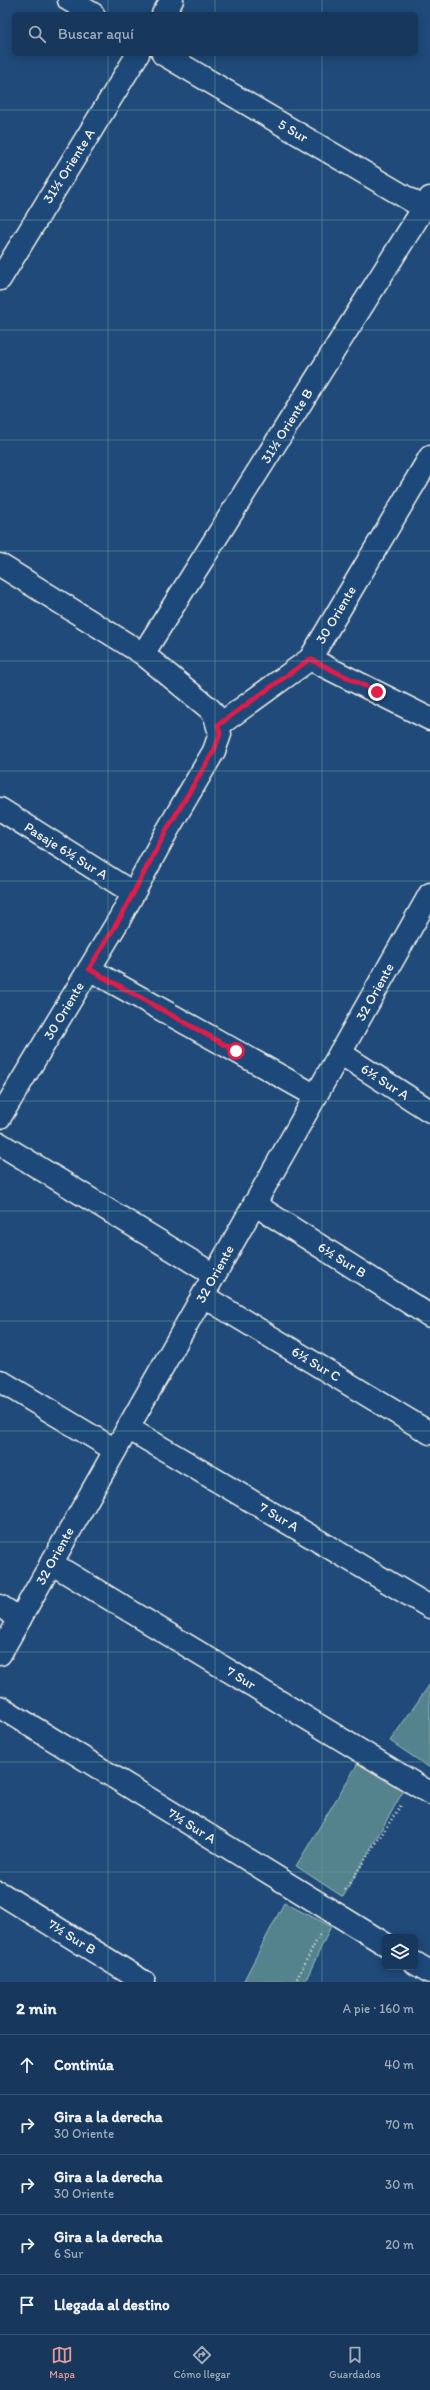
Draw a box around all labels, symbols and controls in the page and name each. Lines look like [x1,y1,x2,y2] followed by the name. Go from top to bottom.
[12,12,418,56] search box
[26,23,48,45] icon: search
[58,25,134,43] text: Buscar aquí
[275,116,311,146] street label: 5 Sur
[39,125,99,207] street label: 31½ Oriente A
[257,385,317,467] street label: 31½ Oriente B
[312,583,360,647] street label: 30 Oriente
[368,683,386,701] route end
[21,819,111,884] street label: Pasaje 6½ Sur A
[352,960,398,1024] street label: 32 Oriente
[40,979,88,1043] street label: 30 Oriente
[227,1042,245,1060] route start
[358,1060,412,1104] street label: 6½ Sur A
[315,1238,370,1282] street label: 6½ Sur B
[192,1242,238,1306] street label: 32 Oriente
[288,1343,344,1385] street label: 6½ Sur C
[256,1499,302,1535] street label: 7 Sur A
[32,1524,78,1588] street label: 32 Oriente
[223,1663,259,1694] street label: 7 Sur
[165,1805,219,1847] street label: 7½ Sur A
[45,1916,99,1958] street label: 7½ Sur B
[382,1934,418,1970] map controls
[382,1934,418,1970] button: layers
[16,1998,56,2018] text: 2 min
[343,2001,414,2016] text: A pie · 160 m
[16,2054,38,2076] icon: ahead
[54,2056,114,2074] text: Continúa
[384,2057,414,2072] text: 40 m
[54,2108,163,2126] text: Gira a la derecha
[16,2114,38,2136] icon: right
[386,2117,414,2132] text: 70 m
[54,2126,114,2141] text: 30 Oriente
[54,2168,163,2186] text: Gira a la derecha
[16,2174,38,2196] icon: right
[385,2177,414,2192] text: 30 m
[54,2186,114,2201] text: 30 Oriente
[54,2228,163,2246] text: Gira a la derecha
[16,2234,38,2256] icon: right
[385,2237,414,2252] text: 20 m
[54,2246,83,2261] text: 6 Sur
[16,2294,38,2316] icon: arrive
[54,2296,170,2314] text: Llegada al destino
[49,2344,75,2381] tab: Mapa
[174,2344,230,2381] tab: Cómo llegar
[329,2344,381,2381] tab: Guardados

